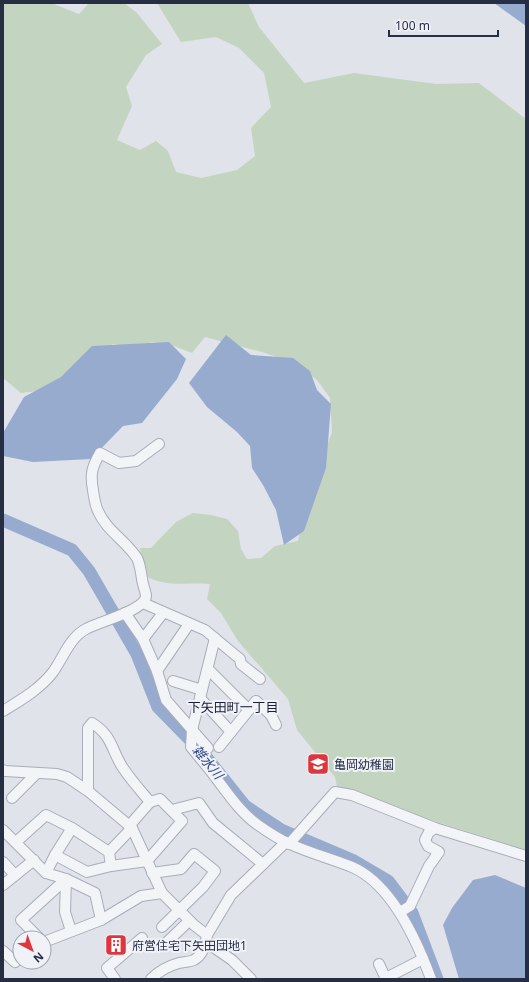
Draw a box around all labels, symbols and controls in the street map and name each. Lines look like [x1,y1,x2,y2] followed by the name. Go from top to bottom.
[389,12,498,38] scale bar
[395,17,430,34] text: 100 m
[187,698,279,716] district label: 下矢田町一丁目
[189,741,229,784] water label: 雑水川
[305,751,331,777] school or university icon: 亀岡幼稚園
[334,756,394,773] place label: 亀岡幼稚園
[12,930,52,970] north arrow
[103,932,129,958] building icon: 府営住宅下矢田団地1
[132,937,247,954] place label: 府営住宅下矢田団地1
[31,949,47,967] text: N

